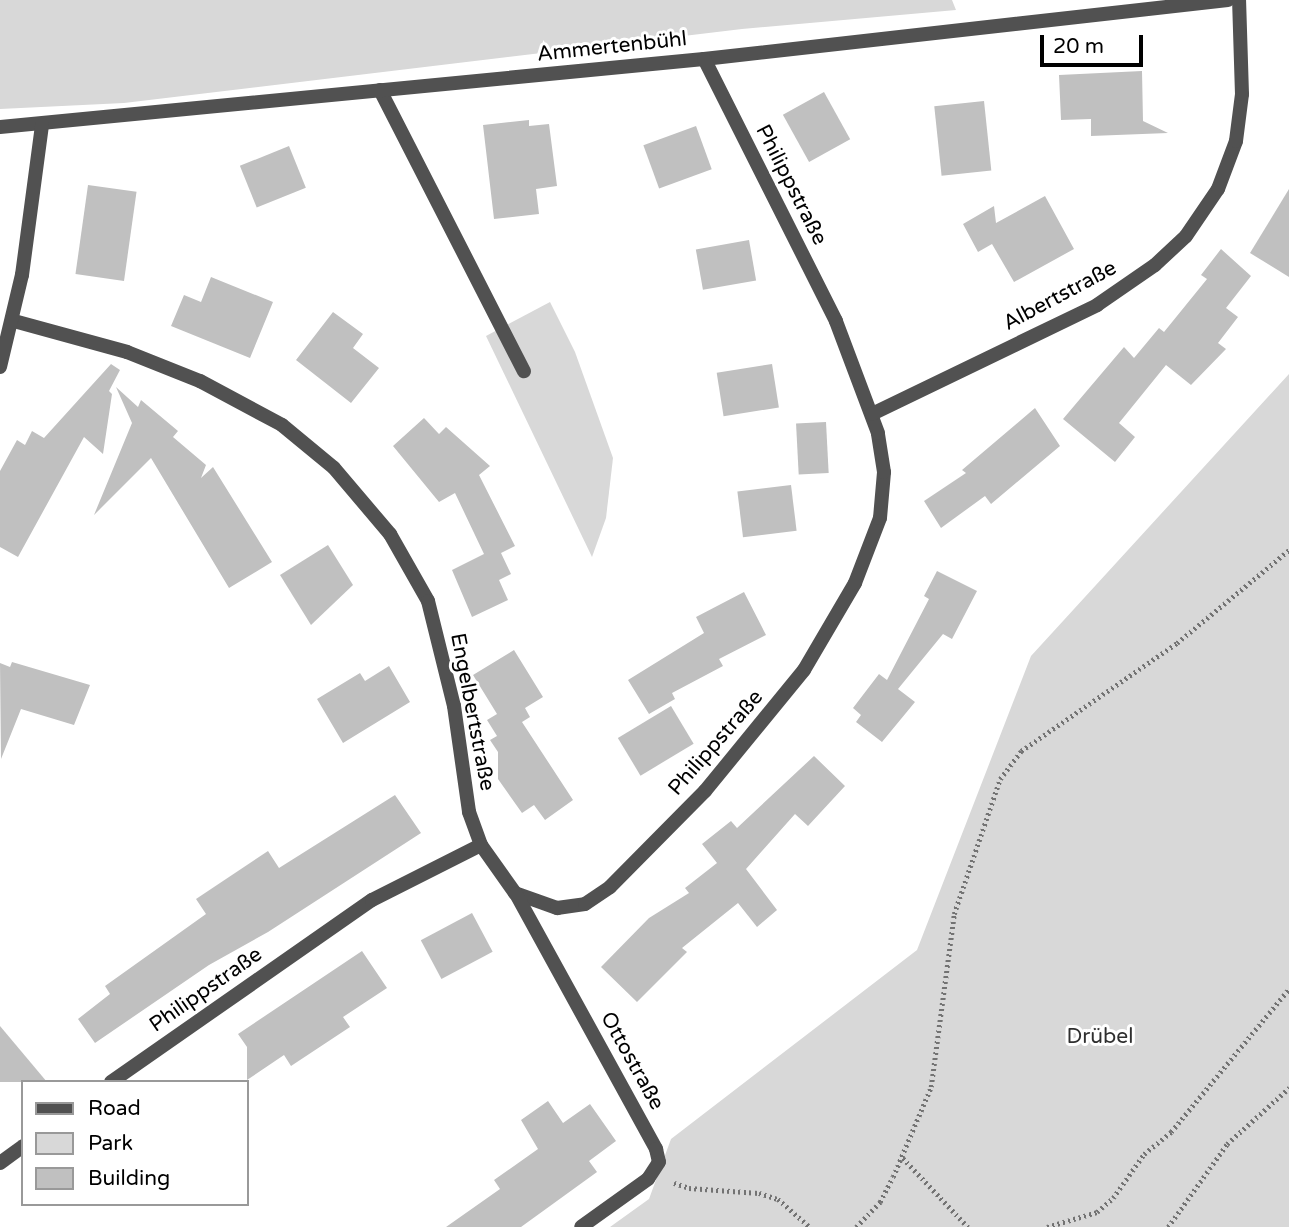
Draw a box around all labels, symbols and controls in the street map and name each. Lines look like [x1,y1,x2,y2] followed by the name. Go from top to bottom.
[1044,21,1147,65] scale bar
[536,27,688,67] street label: Ammertenbühl
[1053,34,1104,59] text: 20 m
[750,121,832,249] street label: Philippstraße
[999,256,1121,336] street label: Albertstraße
[444,631,500,793] street label: Engelbertstraße
[663,685,769,801] street label: Philippstraße
[145,942,267,1038] street label: Philippstraße
[595,1008,669,1114] street label: Ottostraße
[1067,1024,1133,1050] park label: Drübel
[21,1080,248,1206] legend
[88,1096,141,1121] text: Road
[88,1131,133,1156] text: Park
[88,1166,170,1191] text: Building

